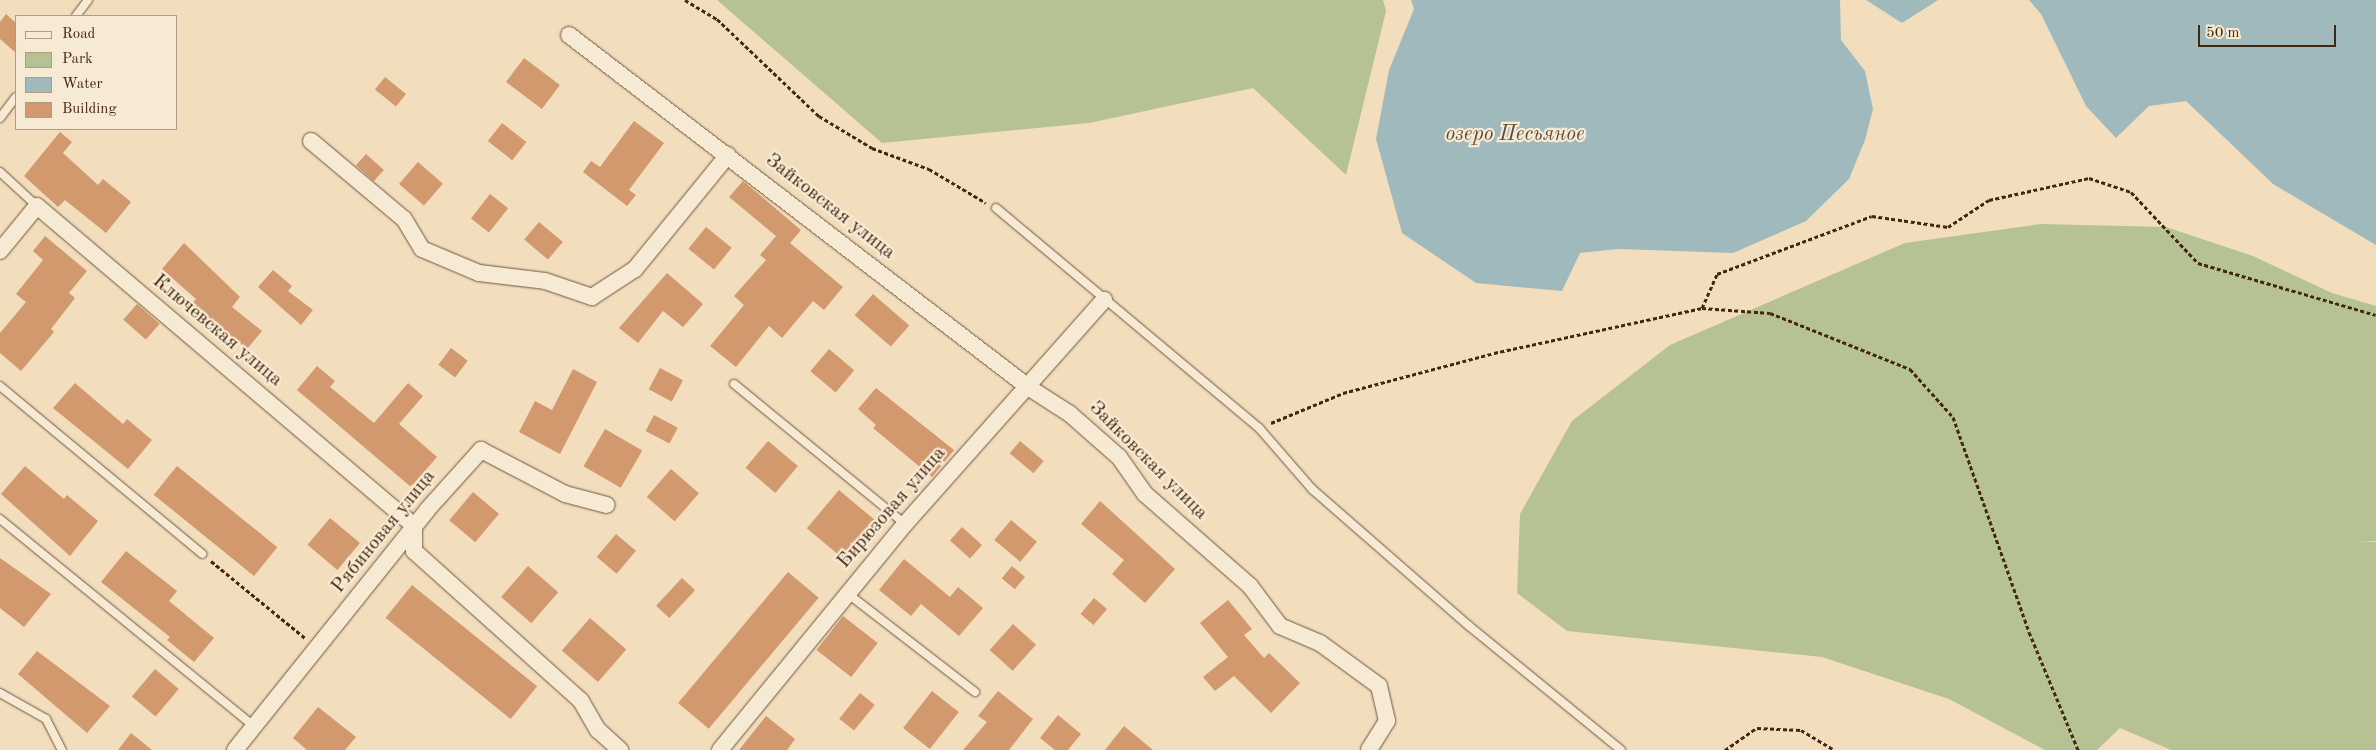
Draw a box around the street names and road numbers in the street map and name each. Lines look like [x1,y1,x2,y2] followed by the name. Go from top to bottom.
[760,149,900,265] street label: Зайковская улица
[147,270,287,392] street label: Ключевская улица
[1083,396,1213,526] street label: Зайковская улица
[832,442,952,574] street label: Бирюзовая улица
[327,465,441,599] street label: Рябиновая улица

